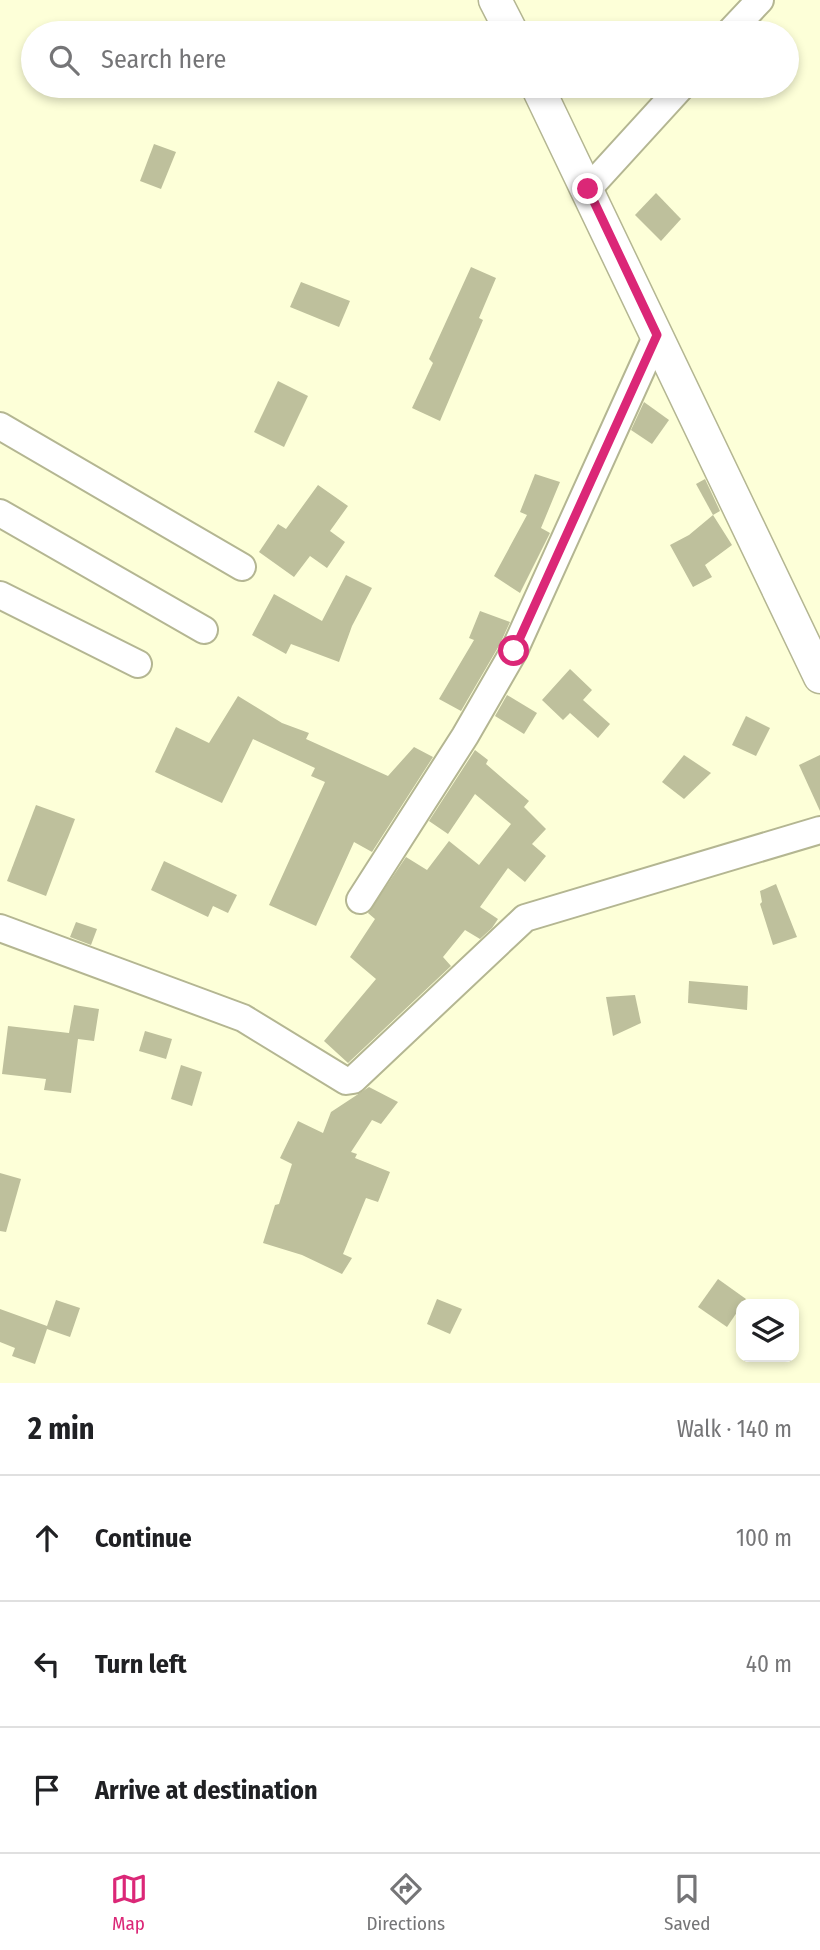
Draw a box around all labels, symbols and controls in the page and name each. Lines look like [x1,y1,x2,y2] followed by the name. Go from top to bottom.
[21,21,799,98] search box
[45,41,83,79] icon: search
[101,44,226,75] text: Search here
[572,173,603,204] route end
[498,635,529,666] route start
[736,1299,799,1362] map controls
[736,1299,799,1362] button: layers
[28,1411,95,1447] text: 2 min
[677,1415,792,1443] text: Walk · 140 m
[28,1519,66,1557] icon: ahead
[95,1523,192,1554] text: Continue
[736,1524,792,1552] text: 100 m
[28,1645,66,1683] icon: left
[95,1649,187,1680] text: Turn left
[746,1650,792,1678] text: 40 m
[28,1771,66,1809] icon: arrive
[95,1775,318,1806] text: Arrive at destination
[110,1870,148,1935] tab: Map
[367,1870,445,1935] tab: Directions
[664,1870,710,1935] tab: Saved

